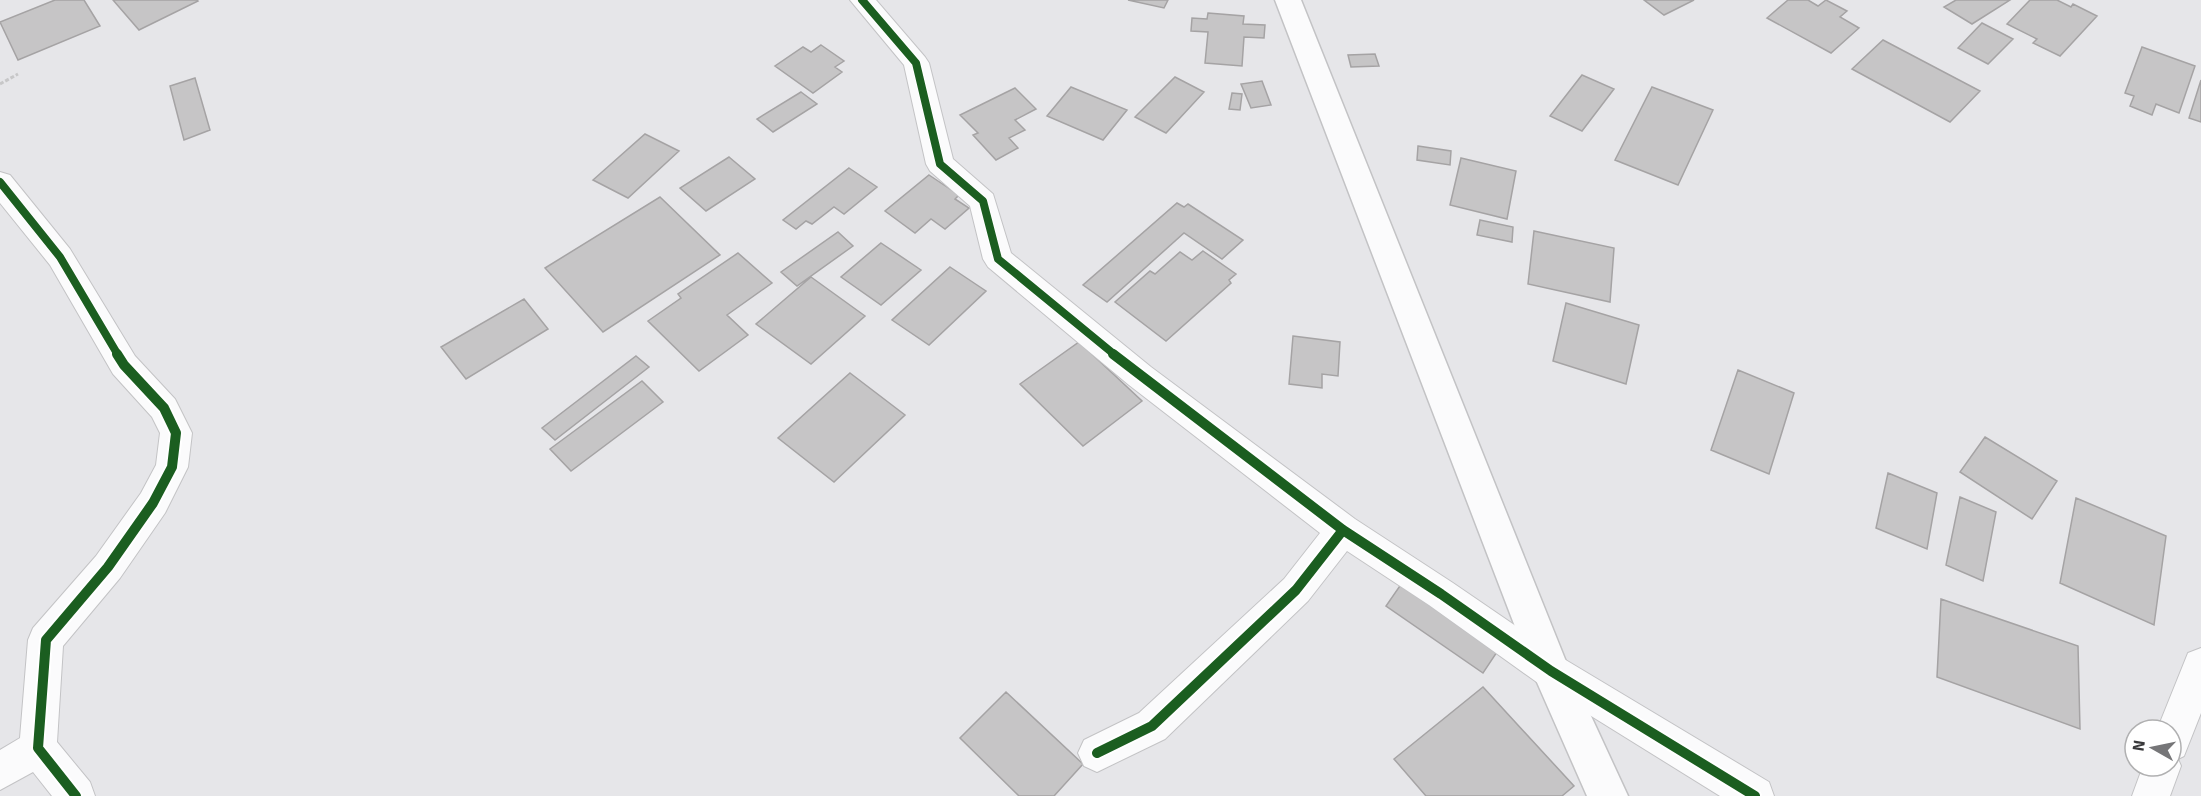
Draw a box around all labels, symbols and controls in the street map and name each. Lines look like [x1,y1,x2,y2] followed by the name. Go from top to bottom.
[2123,718,2183,778] north arrow
[2128,739,2150,753] text: N

